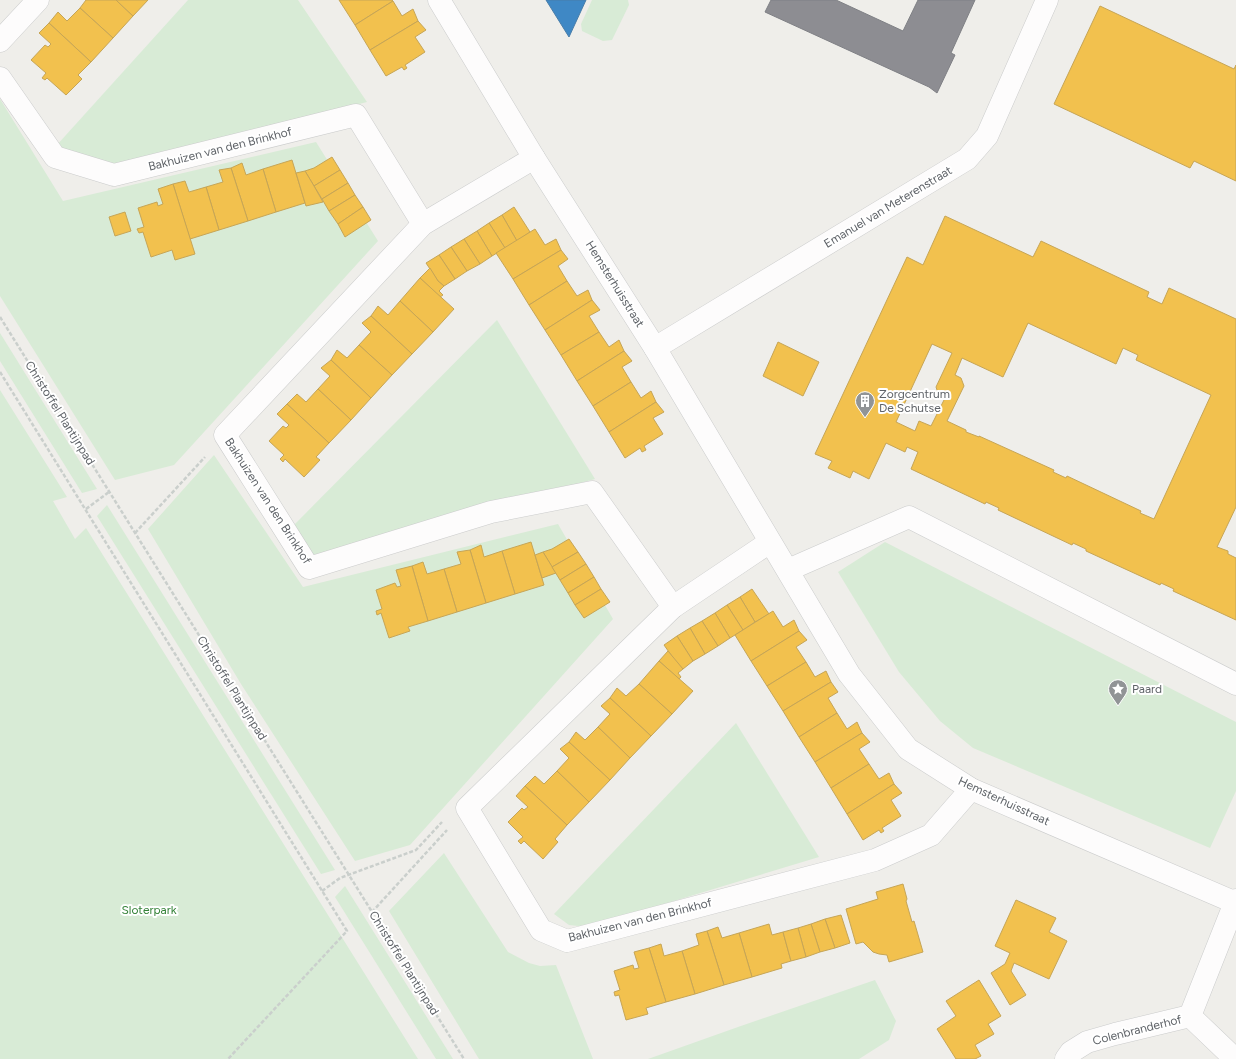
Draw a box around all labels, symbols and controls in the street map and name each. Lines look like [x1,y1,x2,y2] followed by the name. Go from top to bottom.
[147,124,294,174] street label: Bakhuizen van den Brinkhof
[821,163,955,251] street label: Emanuel van Meterenstraat
[583,238,647,330] street label: Hemsterhuisstraat
[22,358,98,468] street label: Christoffel Plantijnpad
[879,387,950,415] place label: Zorgcentrum De Schutse
[854,390,876,418] building icon: Zorgcentrum De Schutse
[222,435,314,567] street label: Bakhuizen van den Brinkhof
[194,633,270,743] street label: Christoffel Plantijnpad
[1107,678,1129,706] place icon: Paard
[1132,682,1162,696] place label: Paard
[956,774,1052,829] street label: Hemsterhuisstraat
[567,895,714,945] street label: Bakhuizen van den Brinkhof
[121,903,177,917] park label: Sloterpark
[366,908,442,1018] street label: Christoffel Plantijnpad
[1091,1012,1183,1048] street label: Colenbranderhof

